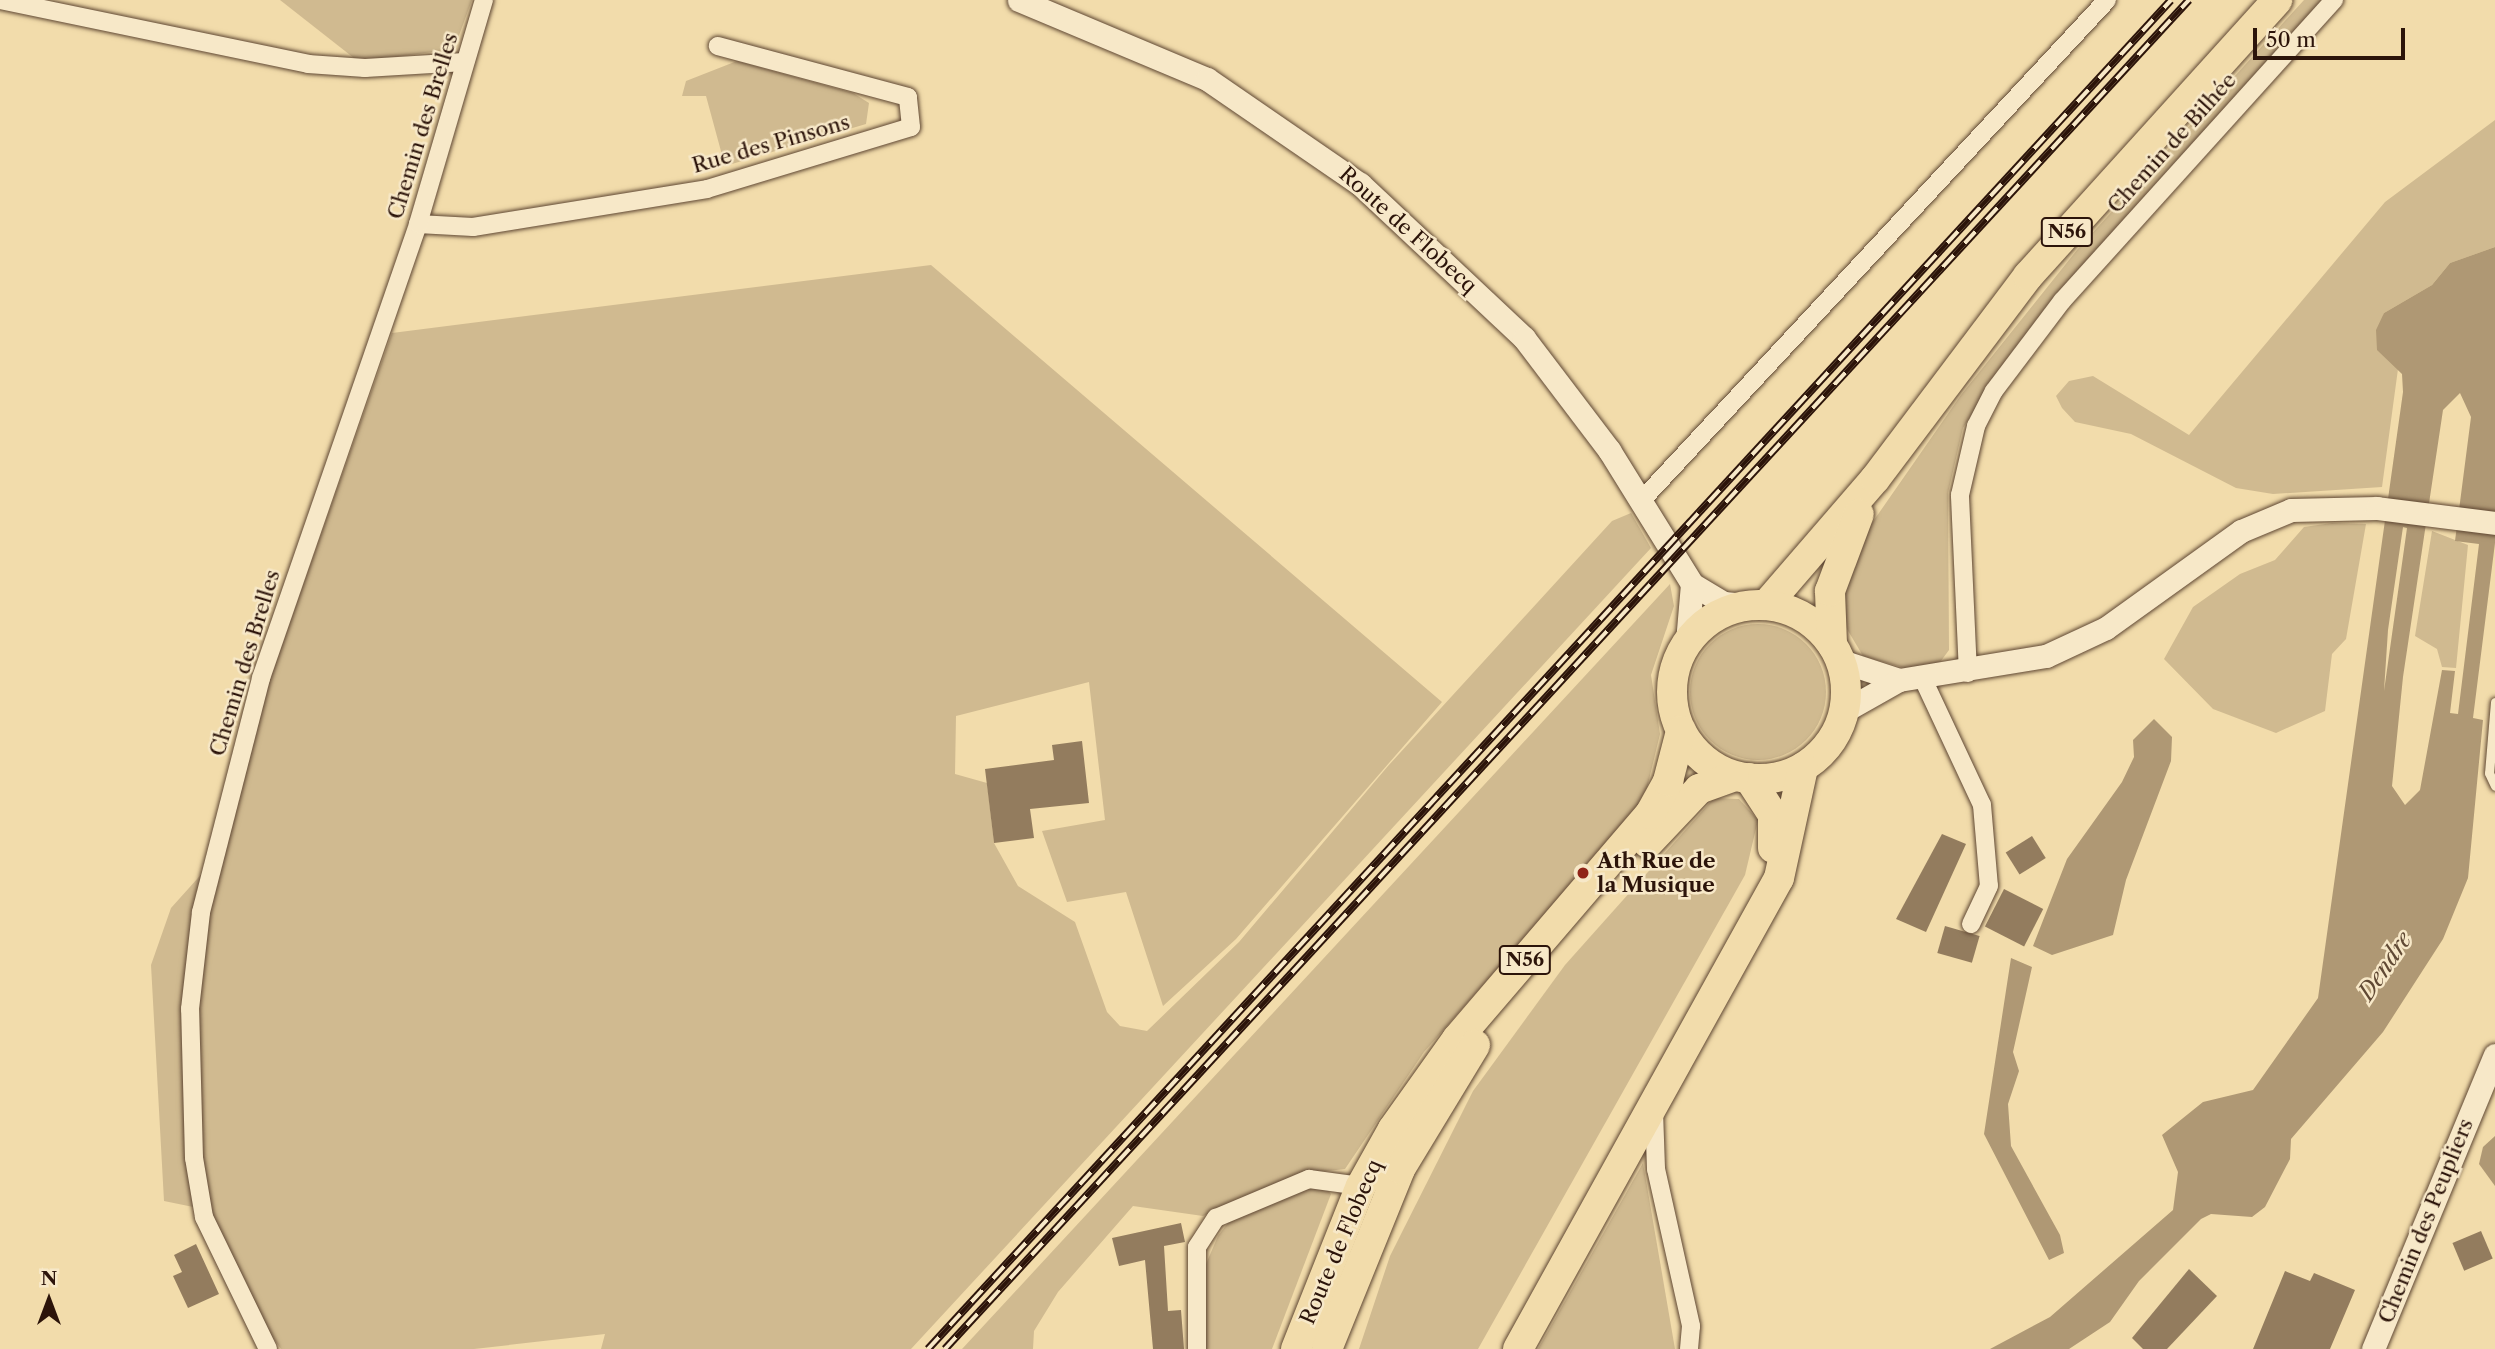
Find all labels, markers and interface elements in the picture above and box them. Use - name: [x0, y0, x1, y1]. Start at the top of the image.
- scale bar: [2257, 14, 2409, 58]
- text: 50 m: [2266, 27, 2316, 52]
- street label: Chemin des Brelles: [383, 30, 463, 222]
- street label: Chemin de Bilhée: [2102, 68, 2242, 218]
- street label: Rue des Pinsons: [689, 109, 853, 179]
- street label: Route de Flobecq: [1334, 161, 1482, 299]
- road number: N56: [2041, 216, 2093, 248]
- street label: Chemin des Brelles: [205, 567, 285, 759]
- place label: Ath Rue de la Musique: [1597, 848, 1716, 898]
- marker: Ath Rue de la Musique: [1575, 865, 1591, 881]
- water label: Dendre: [2352, 927, 2418, 1005]
- road number: N56: [1499, 944, 1551, 976]
- street label: Chemin des Peupliers: [2373, 1115, 2479, 1327]
- street label: Route de Flobecq: [1295, 1156, 1387, 1328]
- north arrow: [14, 1265, 84, 1335]
- text: N: [41, 1267, 57, 1290]

